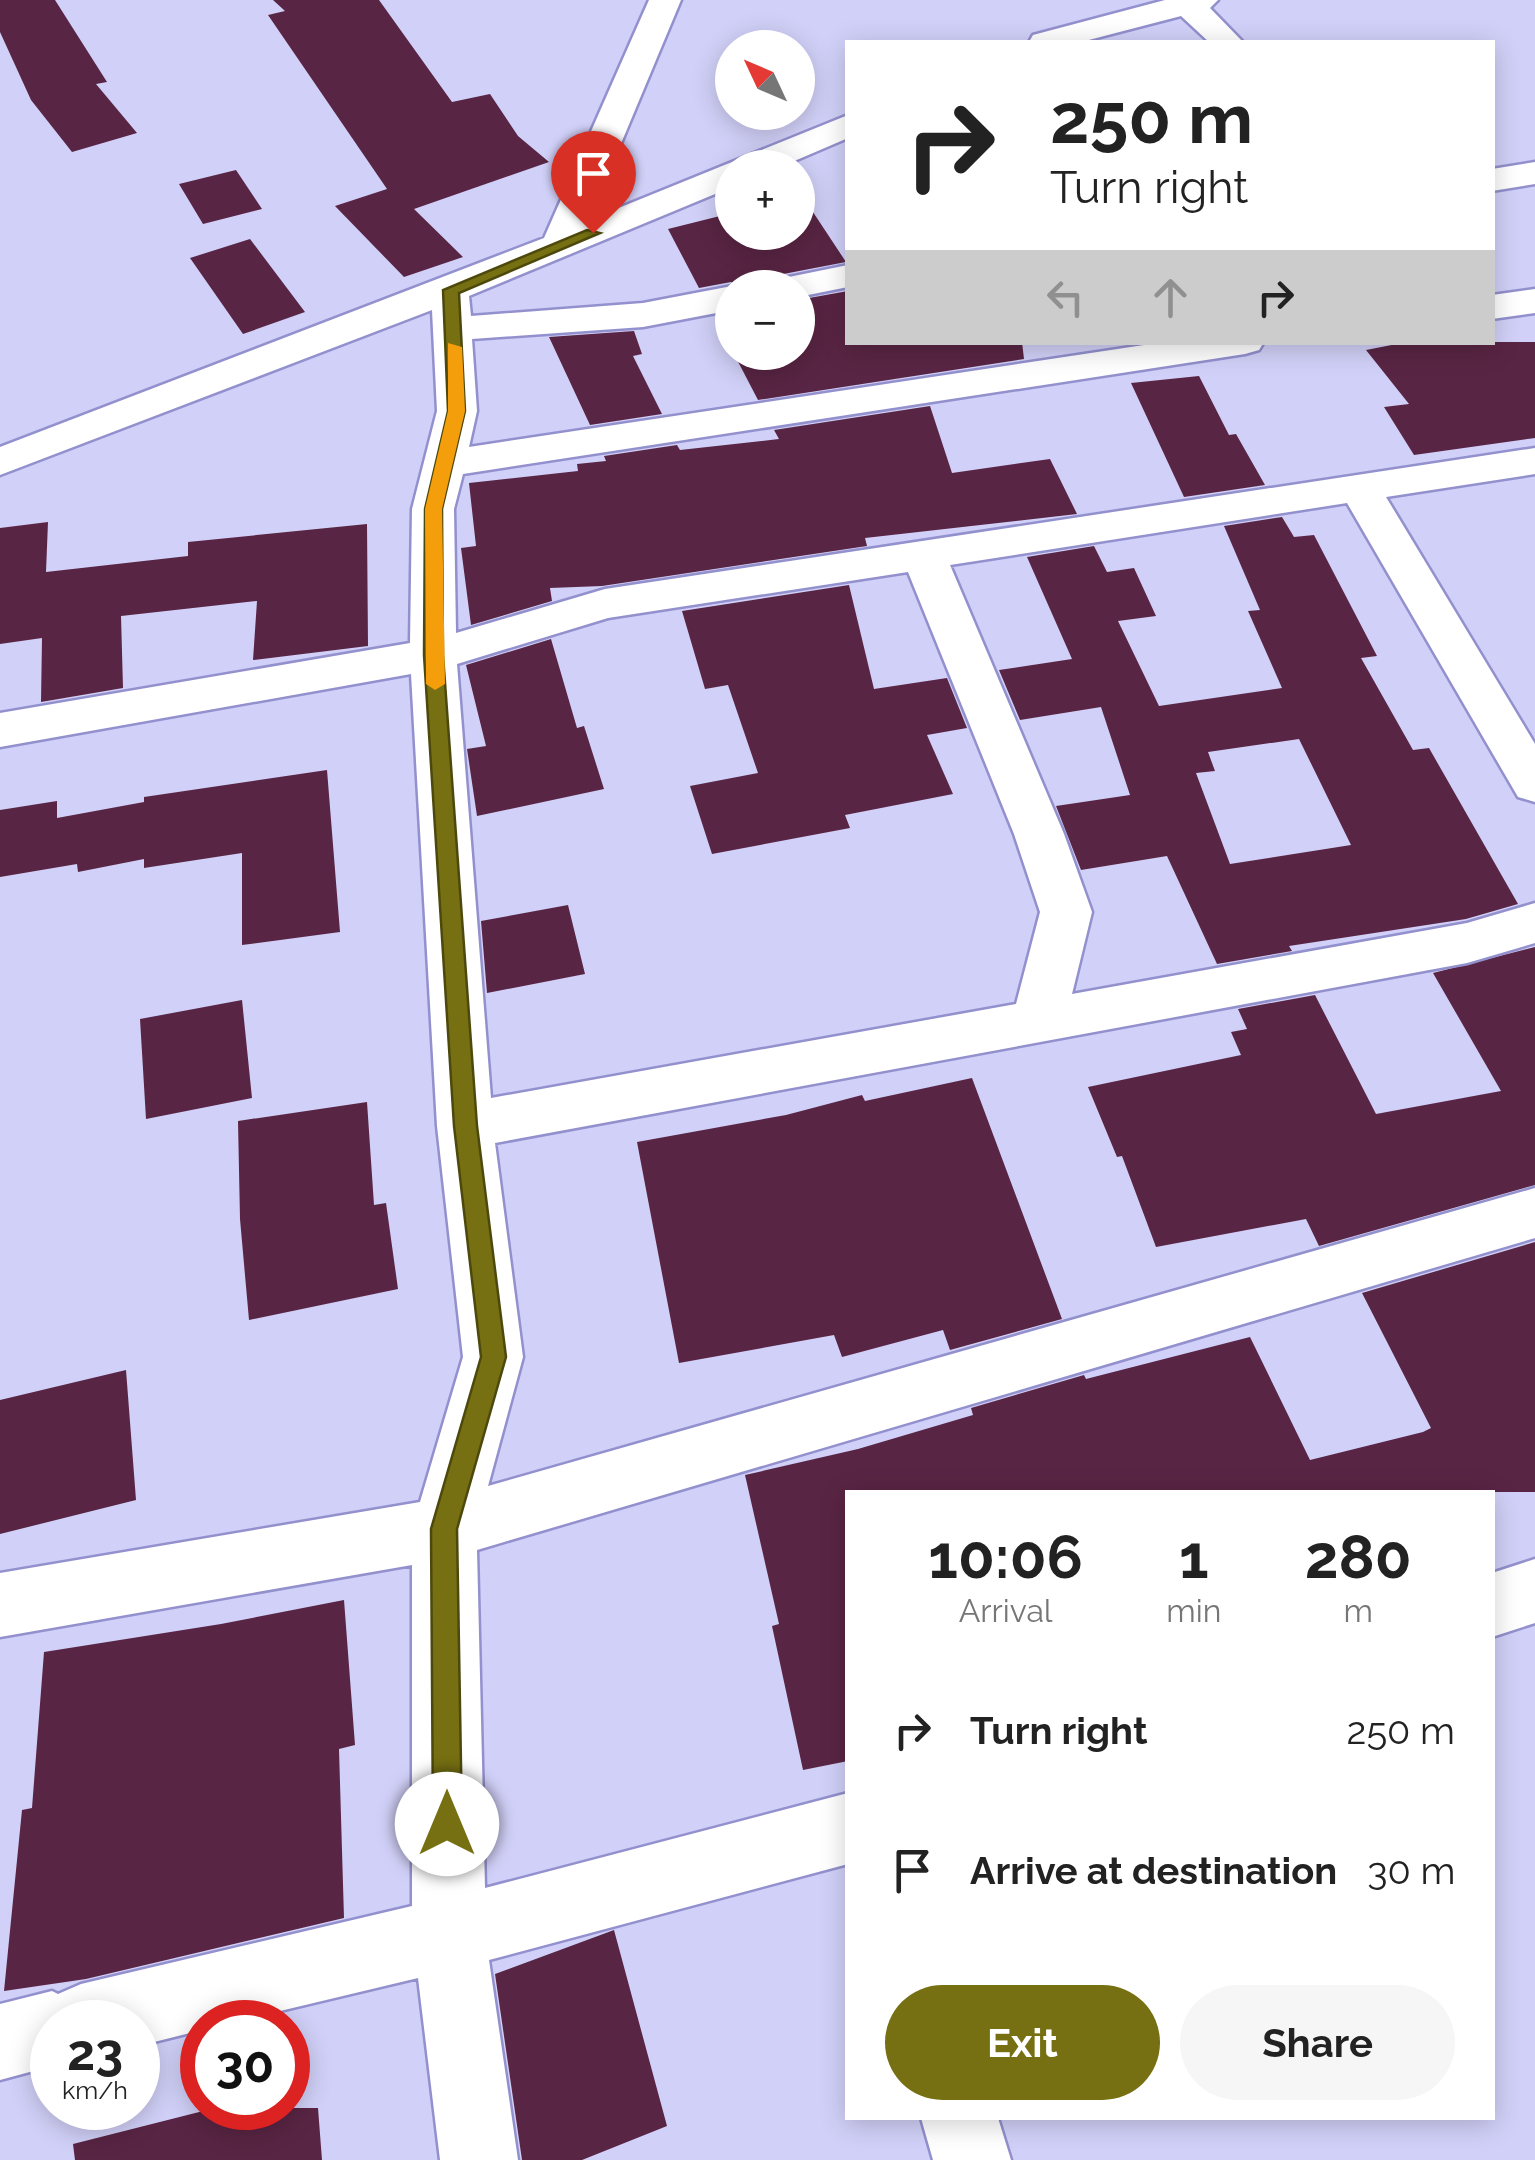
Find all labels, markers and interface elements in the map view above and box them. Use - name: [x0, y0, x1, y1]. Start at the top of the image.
- north arrow: [715, 30, 815, 130]
- map controls: [715, 30, 815, 370]
- text: 250 m: [1050, 77, 1253, 159]
- icon: right: [885, 80, 1015, 210]
- pin: [551, 131, 636, 234]
- icon: arrive: [566, 146, 621, 201]
- button: +: [715, 150, 815, 250]
- text: Turn right: [1050, 161, 1248, 214]
- button: −: [715, 270, 815, 370]
- icon: left: [1038, 270, 1093, 325]
- icon: ahead: [1143, 270, 1198, 325]
- icon: right: [1248, 270, 1303, 325]
- text: 10:06: [928, 1522, 1083, 1592]
- text: 1: [1179, 1522, 1209, 1592]
- text: 280: [1305, 1522, 1412, 1592]
- text: Arrival: [959, 1592, 1053, 1629]
- text: min: [1166, 1592, 1221, 1629]
- text: m: [1343, 1592, 1373, 1629]
- icon: right: [885, 1703, 940, 1758]
- text: Turn right: [970, 1708, 1147, 1753]
- text: 250 m: [1347, 1708, 1455, 1753]
- position arrow: [395, 1772, 499, 1876]
- icon: arrive: [885, 1843, 940, 1898]
- text: Arrive at destination: [970, 1848, 1337, 1893]
- text: 30 m: [1367, 1848, 1455, 1893]
- button: Exit: [885, 1985, 1160, 2100]
- button: Share: [1180, 1985, 1455, 2100]
- speed limit sign: 30: [180, 2000, 310, 2130]
- text: 23: [67, 2023, 123, 2082]
- text: km/h: [62, 2075, 128, 2105]

